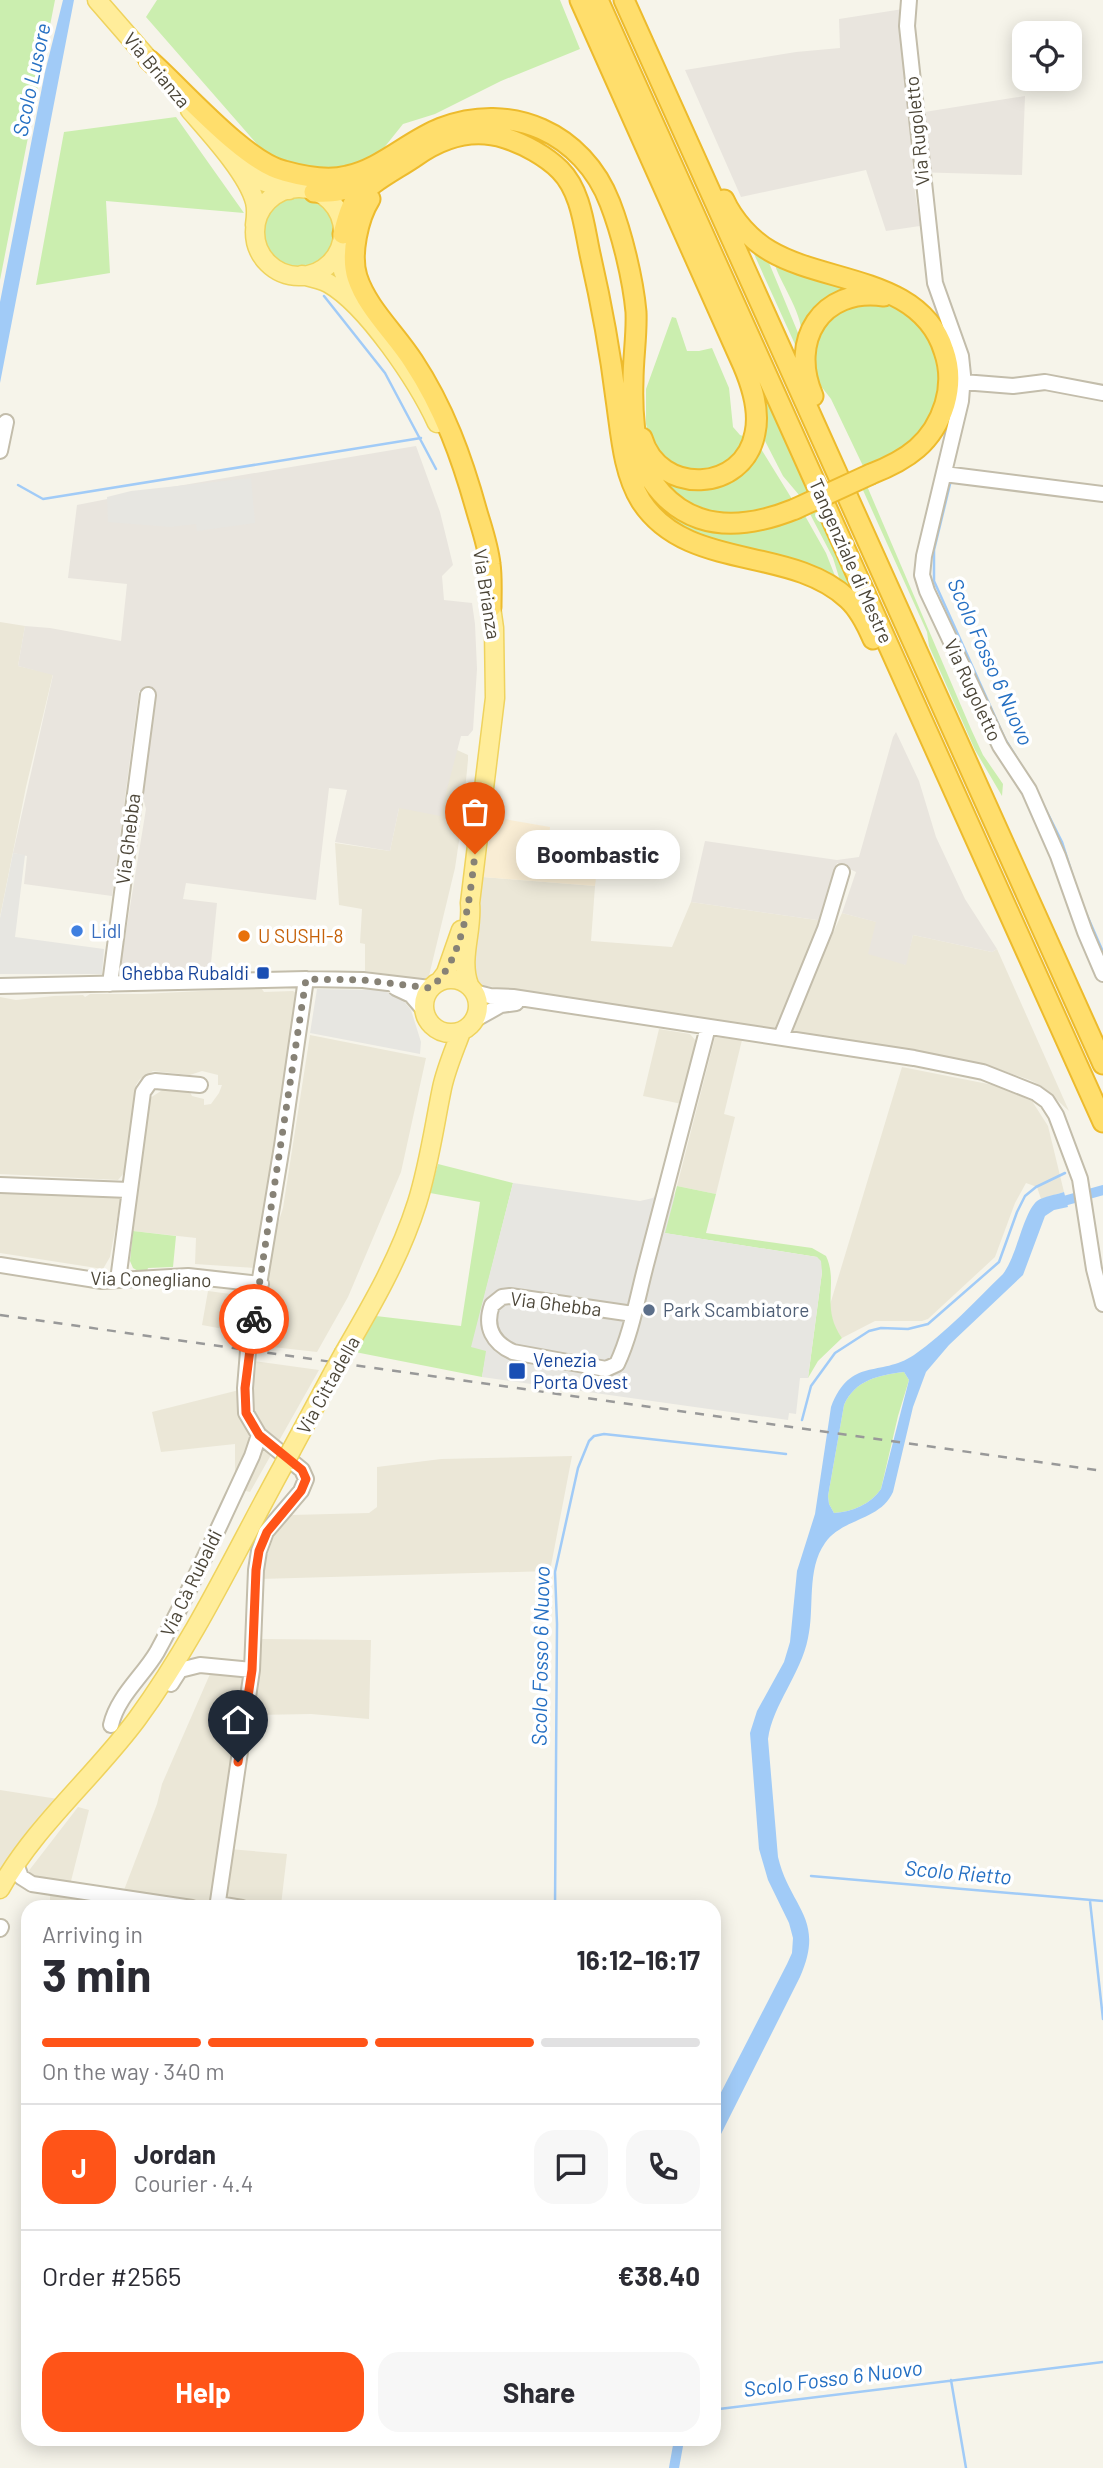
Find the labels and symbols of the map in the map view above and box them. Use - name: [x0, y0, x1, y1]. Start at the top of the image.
- water label: Scolo Lusore: [6, 21, 55, 139]
- street label: Via Brianza: [119, 27, 196, 112]
- street label: Via Rugoletto: [899, 75, 934, 187]
- street label: Tangenziale di Mestre: [805, 475, 898, 647]
- street label: Via Brianza: [469, 547, 506, 641]
- water label: Scolo Fosso 6 Nuovo: [943, 574, 1039, 749]
- street label: Via Rugoletto: [940, 635, 1007, 745]
- pin: [445, 782, 505, 854]
- street label: Via Ghebba: [110, 792, 145, 886]
- callout: Boombastic: [517, 830, 682, 878]
- place label: Lidl: [91, 919, 121, 942]
- marker: Lidl: [69, 923, 85, 939]
- place label: U SUSHI-8: [258, 924, 343, 947]
- marker: U SUSHI-8: [236, 928, 252, 944]
- place label: Ghebba Rubaldi: [121, 961, 249, 984]
- marker: Ghebba Rubaldi: [255, 965, 271, 981]
- street label: Via Conegliano: [90, 1266, 212, 1291]
- courier: [219, 1284, 289, 1354]
- street label: Via Ghebba: [509, 1286, 603, 1321]
- place label: Park Scambiatore: [663, 1298, 809, 1321]
- marker: Park Scambiatore: [641, 1302, 657, 1318]
- street label: Via Cittadella: [291, 1332, 364, 1438]
- place label: Venezia Porta Ovest: [533, 1348, 628, 1393]
- marker: Venezia Porta Ovest: [507, 1361, 527, 1381]
- street label: Via Cà Rubaldi: [155, 1526, 226, 1640]
- water label: Scolo Fosso 6 Nuovo: [525, 1566, 554, 1746]
- pin: [208, 1690, 268, 1762]
- water label: Scolo Rietto: [904, 1854, 1013, 1889]
- water label: Scolo Fosso 6 Nuovo: [742, 2354, 924, 2401]

